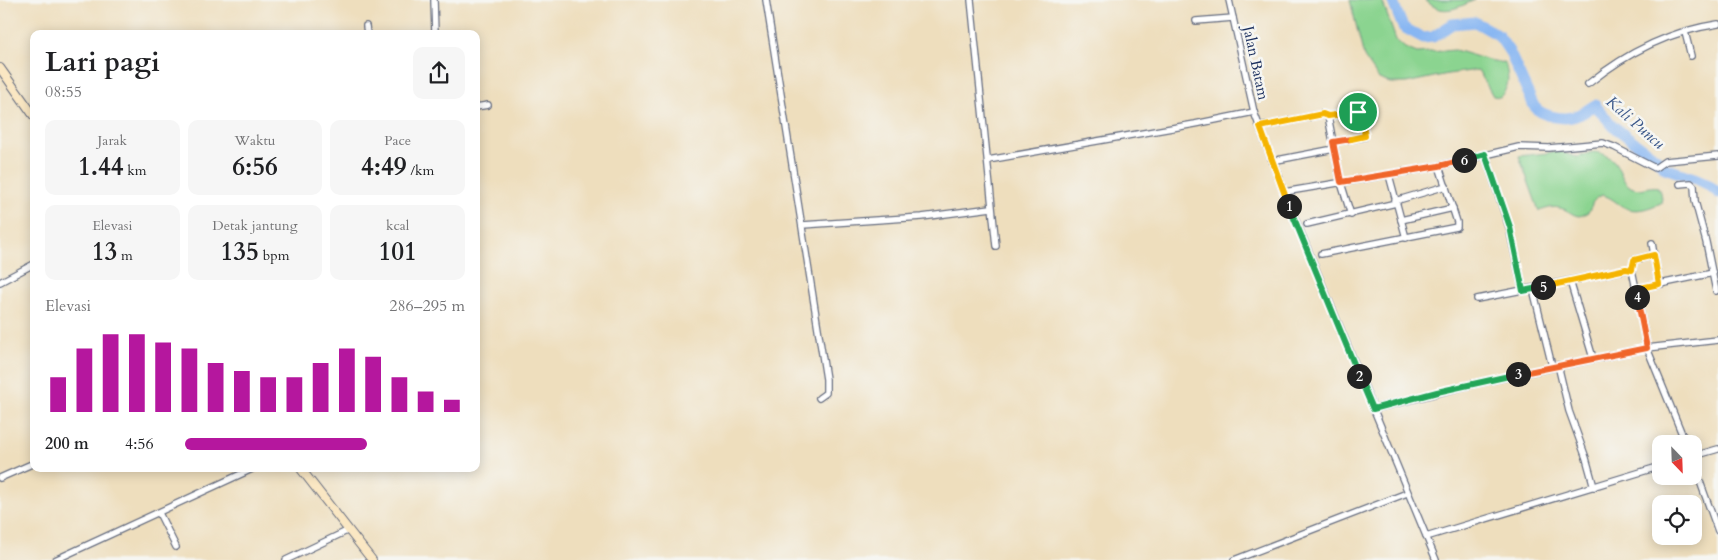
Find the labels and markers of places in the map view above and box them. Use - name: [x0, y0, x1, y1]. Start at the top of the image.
- pin: [1337, 91, 1379, 133]
- pin: 6: [1452, 148, 1476, 172]
- pin: 1: [1276, 194, 1302, 218]
- pin: 5: [1530, 274, 1556, 300]
- pin: 4: [1624, 284, 1650, 310]
- pin: 3: [1506, 362, 1530, 386]
- pin: 2: [1346, 364, 1372, 388]

